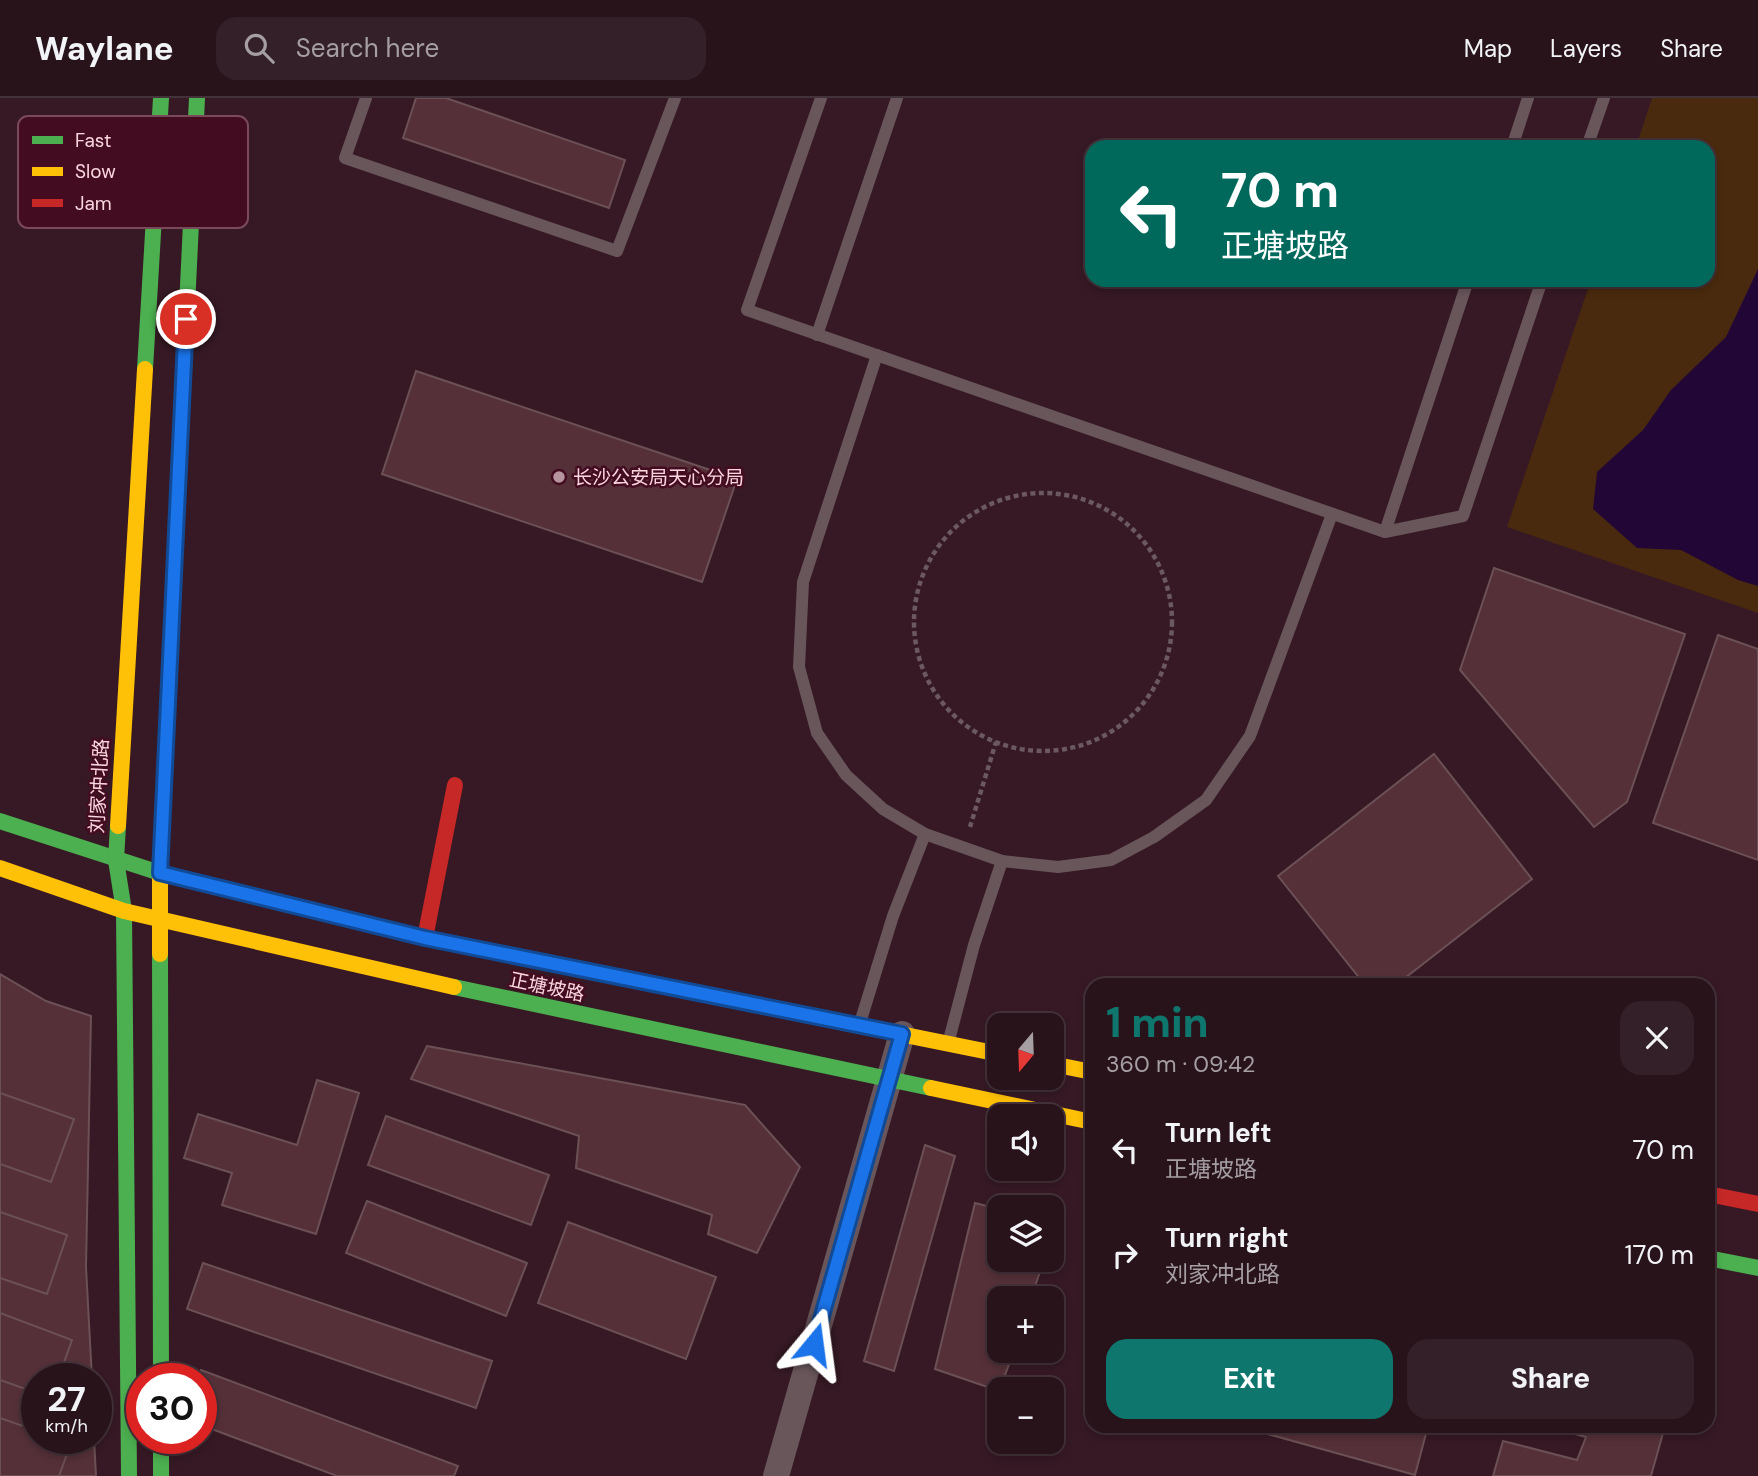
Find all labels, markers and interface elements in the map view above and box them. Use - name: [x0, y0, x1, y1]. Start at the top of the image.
- search box: [216, 17, 706, 80]
- text: Waylane: [35, 27, 174, 70]
- icon: search: [240, 29, 278, 67]
- text: Search here: [296, 31, 439, 65]
- text: Map: [1464, 33, 1512, 64]
- text: Layers: [1550, 33, 1622, 64]
- text: Share: [1660, 33, 1723, 64]
- legend: [18, 116, 248, 228]
- text: Fast: [75, 128, 111, 153]
- text: 70 m: [1221, 158, 1339, 222]
- text: Slow: [75, 159, 116, 184]
- icon: left: [1106, 168, 1197, 259]
- text: Jam: [75, 191, 112, 216]
- text: 正塘坡路: [1221, 225, 1349, 267]
- pin: [156, 289, 216, 349]
- icon: arrive: [167, 300, 205, 338]
- place label: 长沙公安局天心分局: [573, 465, 744, 490]
- marker: 长沙公安局天心分局: [551, 469, 567, 485]
- street label: 刘家冲北路: [84, 738, 114, 834]
- street label: 正塘坡路: [507, 967, 587, 1007]
- text: 1 min: [1106, 995, 1209, 1050]
- button: close: [1620, 1001, 1694, 1075]
- north arrow: [987, 1013, 1064, 1090]
- map controls: [987, 1013, 1064, 1454]
- text: 360 m · 09:42: [1106, 1049, 1255, 1079]
- button: sound: [987, 1104, 1064, 1181]
- text: Turn left: [1165, 1116, 1272, 1150]
- icon: left: [1106, 1131, 1144, 1169]
- text: 70 m: [1633, 1133, 1694, 1167]
- text: 正塘坡路: [1165, 1154, 1257, 1184]
- button: layers: [987, 1195, 1064, 1272]
- text: Turn right: [1165, 1221, 1289, 1255]
- icon: right: [1106, 1236, 1144, 1274]
- text: 170 m: [1625, 1238, 1694, 1272]
- text: 刘家冲北路: [1165, 1259, 1280, 1289]
- button: +: [987, 1286, 1064, 1363]
- position arrow: [777, 1307, 851, 1381]
- button: Exit: [1106, 1339, 1393, 1419]
- button: Share: [1407, 1339, 1694, 1419]
- speed limit sign: 30: [126, 1363, 217, 1454]
- text: 27: [47, 1376, 86, 1422]
- button: −: [987, 1377, 1064, 1454]
- text: km/h: [45, 1414, 88, 1438]

